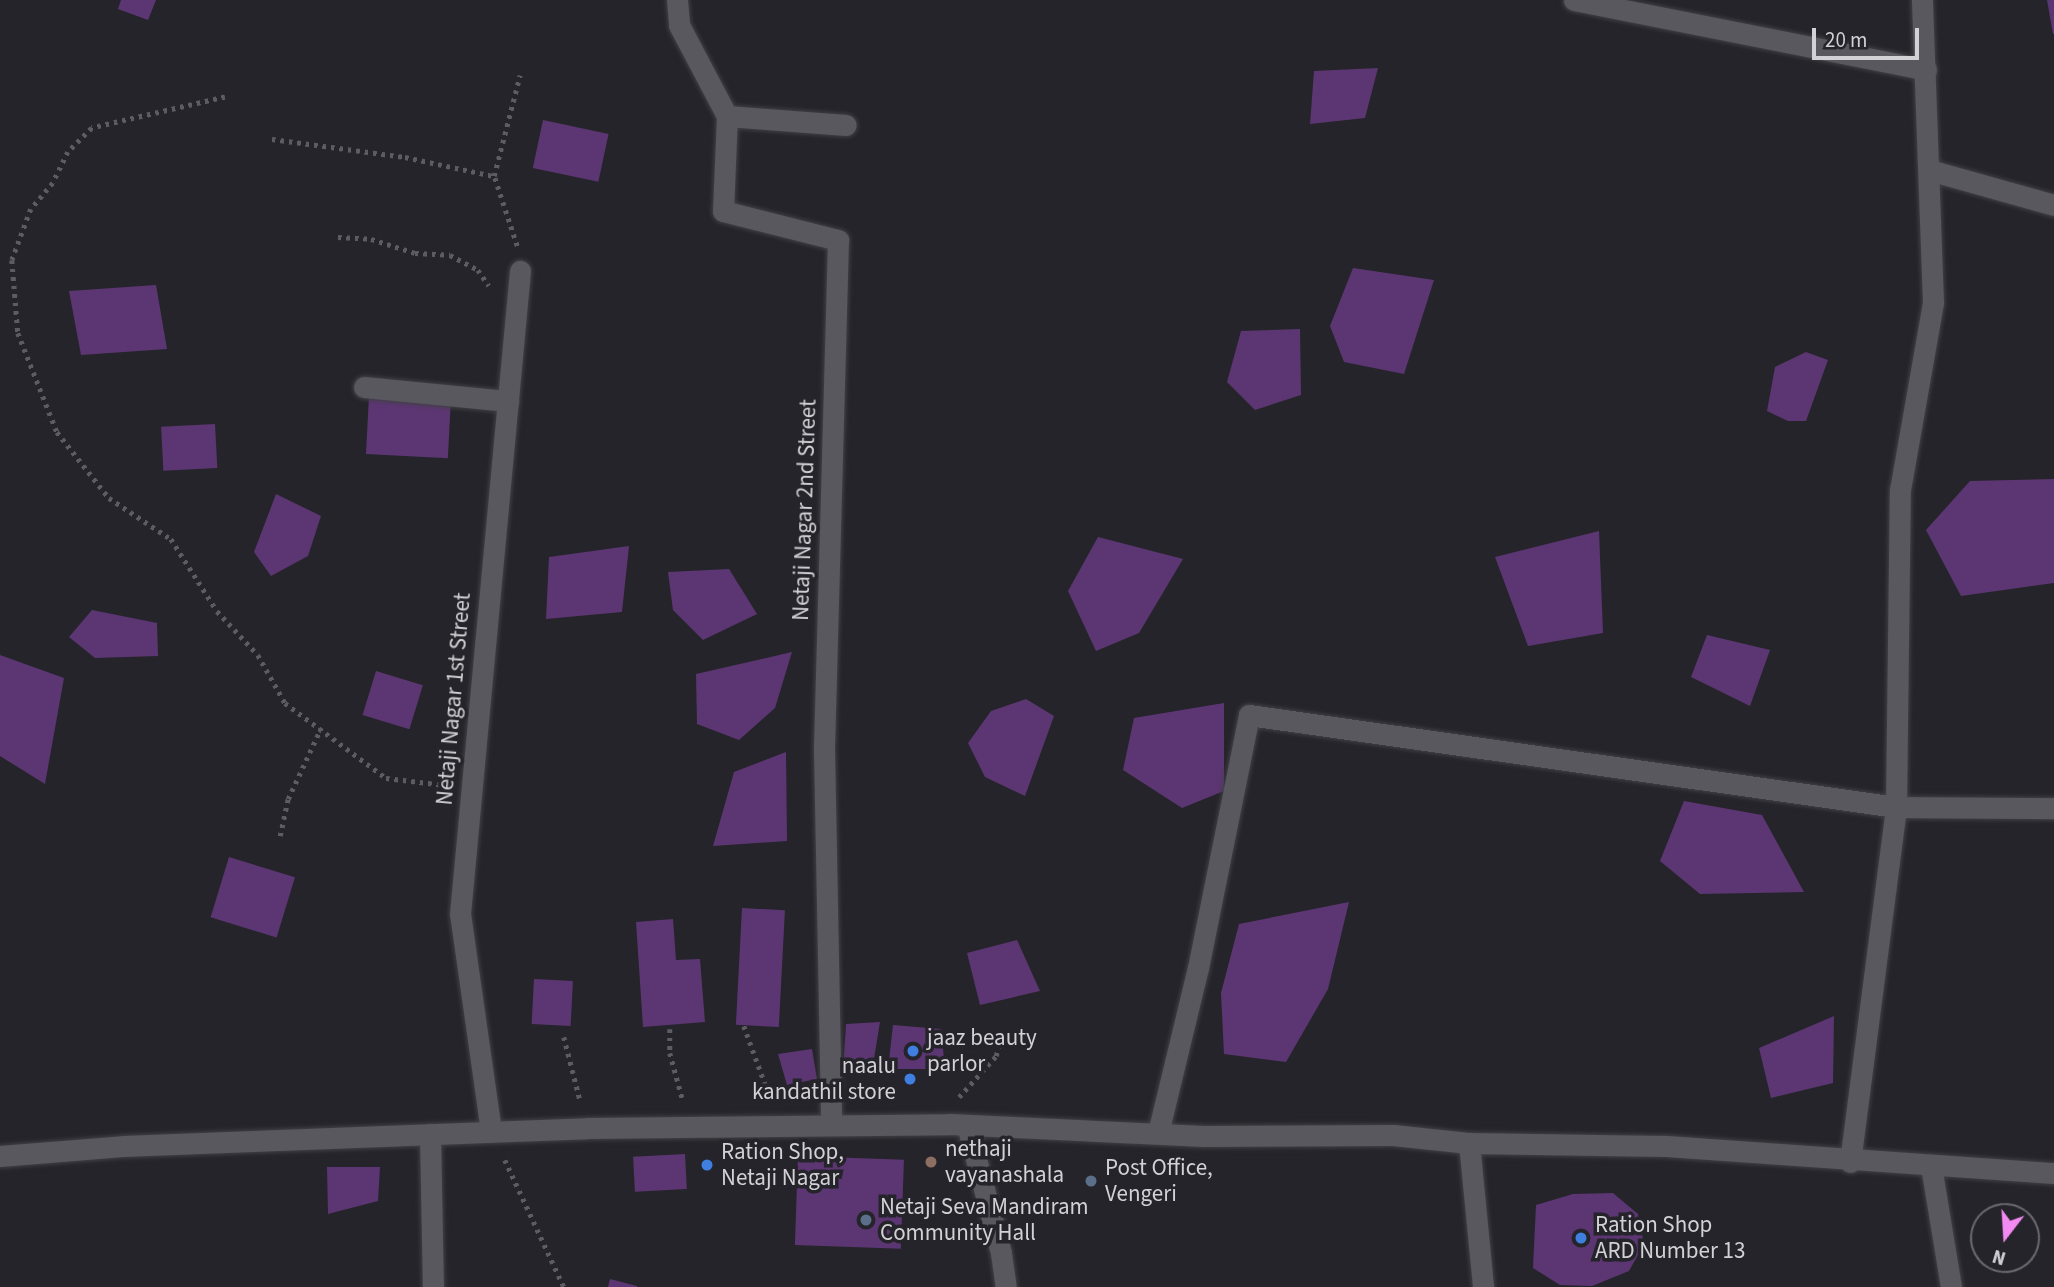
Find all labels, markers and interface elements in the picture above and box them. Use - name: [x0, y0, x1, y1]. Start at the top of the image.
- scale bar: [1816, 14, 1923, 58]
- text: 20 m: [1825, 25, 1867, 55]
- street label: Netaji Nagar 2nd Street: [787, 399, 823, 621]
- street label: Netaji Nagar 1st Street: [431, 592, 477, 806]
- place label: jaaz beauty parlor: [927, 1024, 1037, 1078]
- marker: jaaz beauty parlor: [905, 1043, 921, 1059]
- place label: naalu kandathil store: [752, 1052, 896, 1106]
- marker: naalu kandathil store: [902, 1071, 918, 1087]
- place label: nethaji vayanashala: [945, 1135, 1064, 1189]
- place label: Ration Shop, Netaji Nagar: [721, 1138, 844, 1192]
- marker: nethaji vayanashala: [923, 1154, 939, 1170]
- place label: Post Office, Vengeri: [1105, 1154, 1213, 1208]
- marker: Ration Shop, Netaji Nagar: [699, 1157, 715, 1173]
- marker: Post Office, Vengeri: [1083, 1173, 1099, 1189]
- place label: Netaji Seva Mandiram Community Hall: [880, 1193, 1089, 1247]
- north arrow: [1970, 1203, 2040, 1273]
- place label: Ration Shop ARD Number 13: [1595, 1211, 1745, 1265]
- marker: Netaji Seva Mandiram Community Hall: [858, 1212, 874, 1228]
- marker: Ration Shop ARD Number 13: [1573, 1230, 1589, 1246]
- text: N: [1989, 1242, 2009, 1271]

